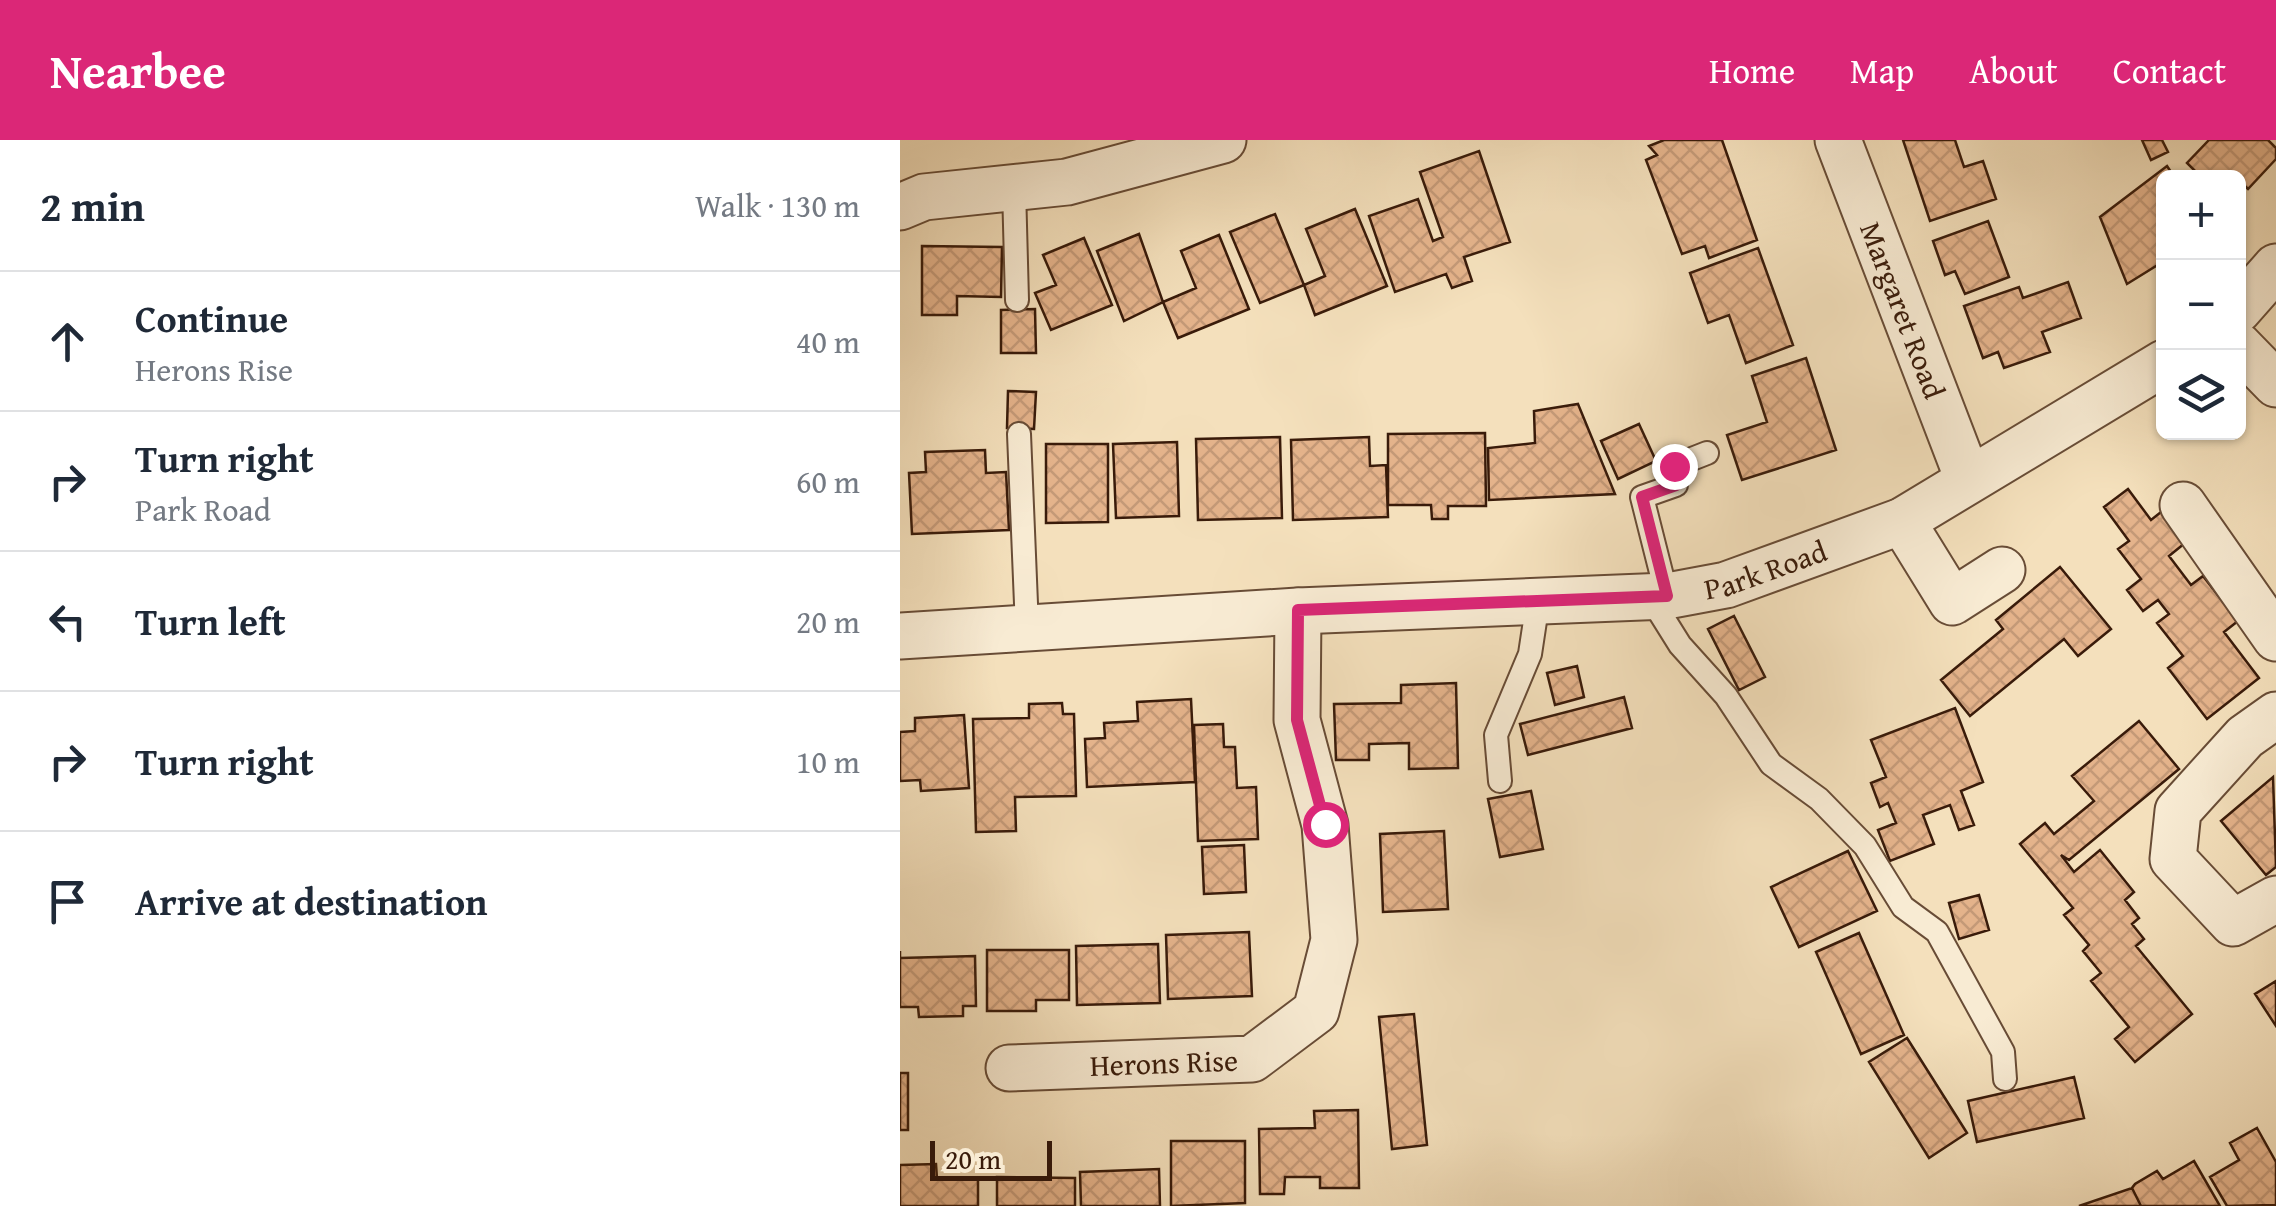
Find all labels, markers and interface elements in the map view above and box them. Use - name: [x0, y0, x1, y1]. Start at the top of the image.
- text: Nearbee: [50, 35, 226, 106]
- text: Home: [1709, 45, 1795, 96]
- text: Map: [1850, 45, 1914, 96]
- text: About: [1969, 45, 2058, 96]
- text: Contact: [2113, 45, 2226, 96]
- map controls: [2156, 170, 2246, 440]
- button: +: [2156, 170, 2246, 260]
- text: 2 min: [40, 175, 145, 236]
- text: Walk · 130 m: [695, 182, 860, 229]
- street label: Margaret Road: [1849, 215, 1957, 405]
- button: −: [2156, 260, 2246, 350]
- text: Continue: [135, 290, 288, 346]
- icon: ahead: [40, 314, 95, 369]
- text: 40 m: [796, 318, 860, 365]
- text: Herons Rise: [135, 346, 293, 393]
- button: layers: [2156, 350, 2246, 440]
- text: Turn right: [135, 430, 314, 486]
- route end: [1652, 444, 1698, 490]
- icon: right: [40, 454, 95, 509]
- text: 60 m: [796, 458, 860, 505]
- text: Park Road: [135, 486, 271, 533]
- street label: Park Road: [1701, 528, 1833, 611]
- text: Turn left: [135, 593, 286, 649]
- icon: left: [40, 594, 95, 649]
- text: 20 m: [796, 598, 860, 645]
- text: Turn right: [135, 733, 314, 789]
- icon: right: [40, 734, 95, 789]
- text: 10 m: [796, 738, 860, 785]
- route start: [1303, 802, 1349, 848]
- text: Arrive at destination: [135, 873, 488, 929]
- icon: arrive: [40, 874, 95, 929]
- street label: Herons Rise: [1089, 1038, 1239, 1087]
- scale bar: [930, 1136, 1052, 1180]
- text: 20 m: [945, 1138, 1001, 1179]

